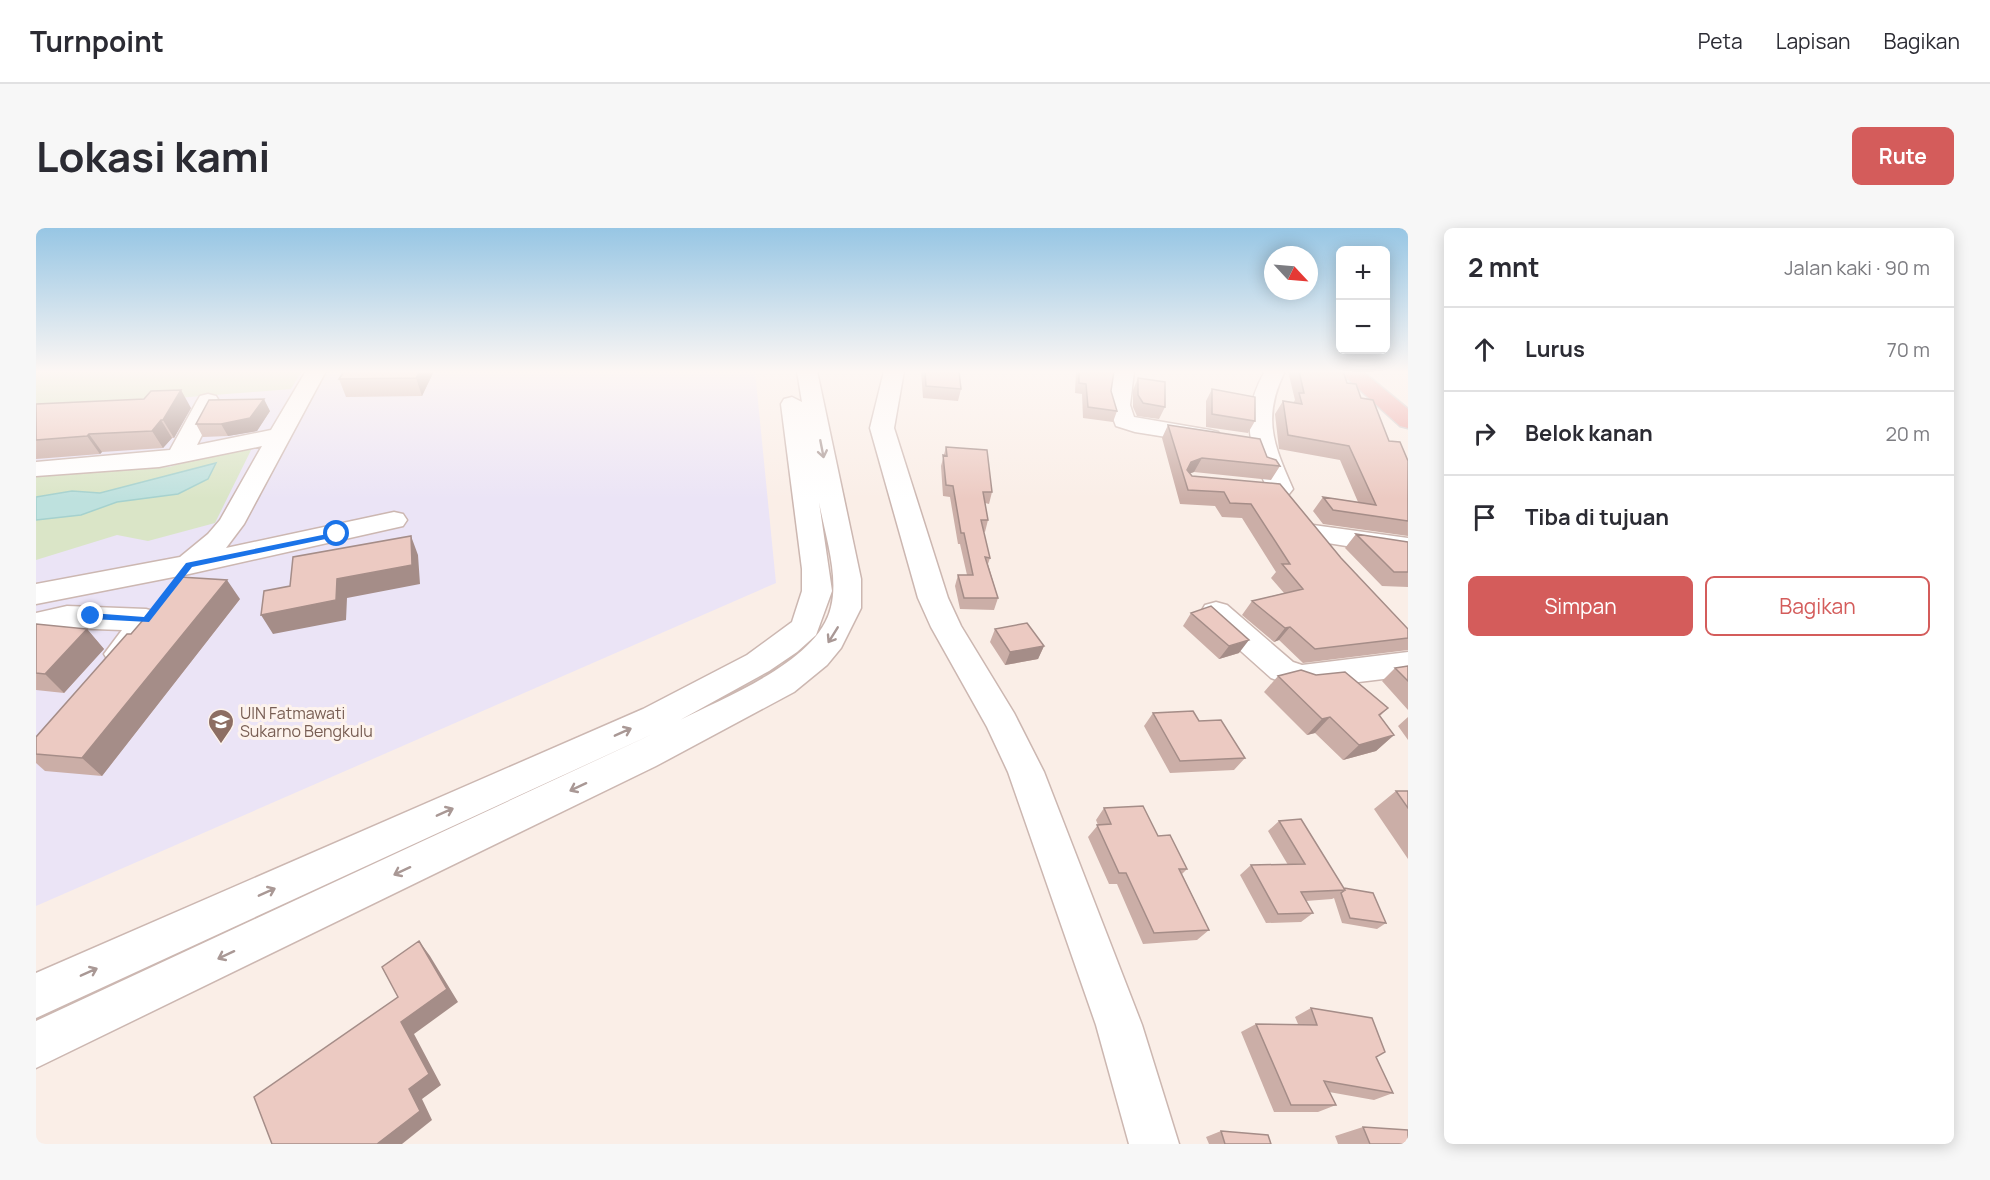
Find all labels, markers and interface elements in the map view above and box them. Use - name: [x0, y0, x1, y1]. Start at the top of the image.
- text: Turnpoint: [30, 22, 164, 60]
- text: Peta: [1698, 27, 1743, 55]
- text: Lapisan: [1776, 27, 1851, 55]
- text: Bagikan: [1884, 27, 1960, 55]
- text: Lokasi kami: [36, 127, 270, 185]
- button: Rute: [1852, 127, 1954, 185]
- north arrow: [1264, 246, 1318, 300]
- map controls: [1336, 246, 1390, 354]
- button: +: [1336, 246, 1390, 300]
- text: 2 mnt: [1468, 249, 1540, 285]
- text: Jalan kaki · 90 m: [1784, 254, 1930, 281]
- button: −: [1336, 300, 1390, 354]
- icon: ahead: [1468, 333, 1501, 366]
- text: Lurus: [1525, 334, 1585, 364]
- text: 70 m: [1887, 336, 1930, 363]
- icon: right: [1468, 417, 1501, 450]
- text: Belok kanan: [1525, 418, 1653, 448]
- text: 20 m: [1885, 420, 1930, 447]
- one-way arrow: [817, 439, 828, 458]
- icon: arrive: [1468, 501, 1501, 534]
- text: Tiba di tujuan: [1525, 502, 1669, 532]
- route start: [323, 520, 349, 546]
- button: Simpan: [1468, 576, 1693, 636]
- button: Bagikan: [1705, 576, 1930, 636]
- route end: [77, 602, 103, 628]
- one-way arrow: [826, 626, 838, 643]
- place label: UIN Fatmawati Sukarno Bengkulu: [240, 702, 373, 742]
- school or university icon: UIN Fatmawati Sukarno Bengkulu: [206, 707, 236, 745]
- one-way arrow: [613, 726, 631, 738]
- one-way arrow: [569, 782, 587, 794]
- one-way arrow: [436, 806, 454, 817]
- one-way arrow: [393, 866, 411, 878]
- one-way arrow: [258, 886, 276, 898]
- one-way arrow: [217, 949, 235, 961]
- one-way arrow: [80, 966, 98, 978]

